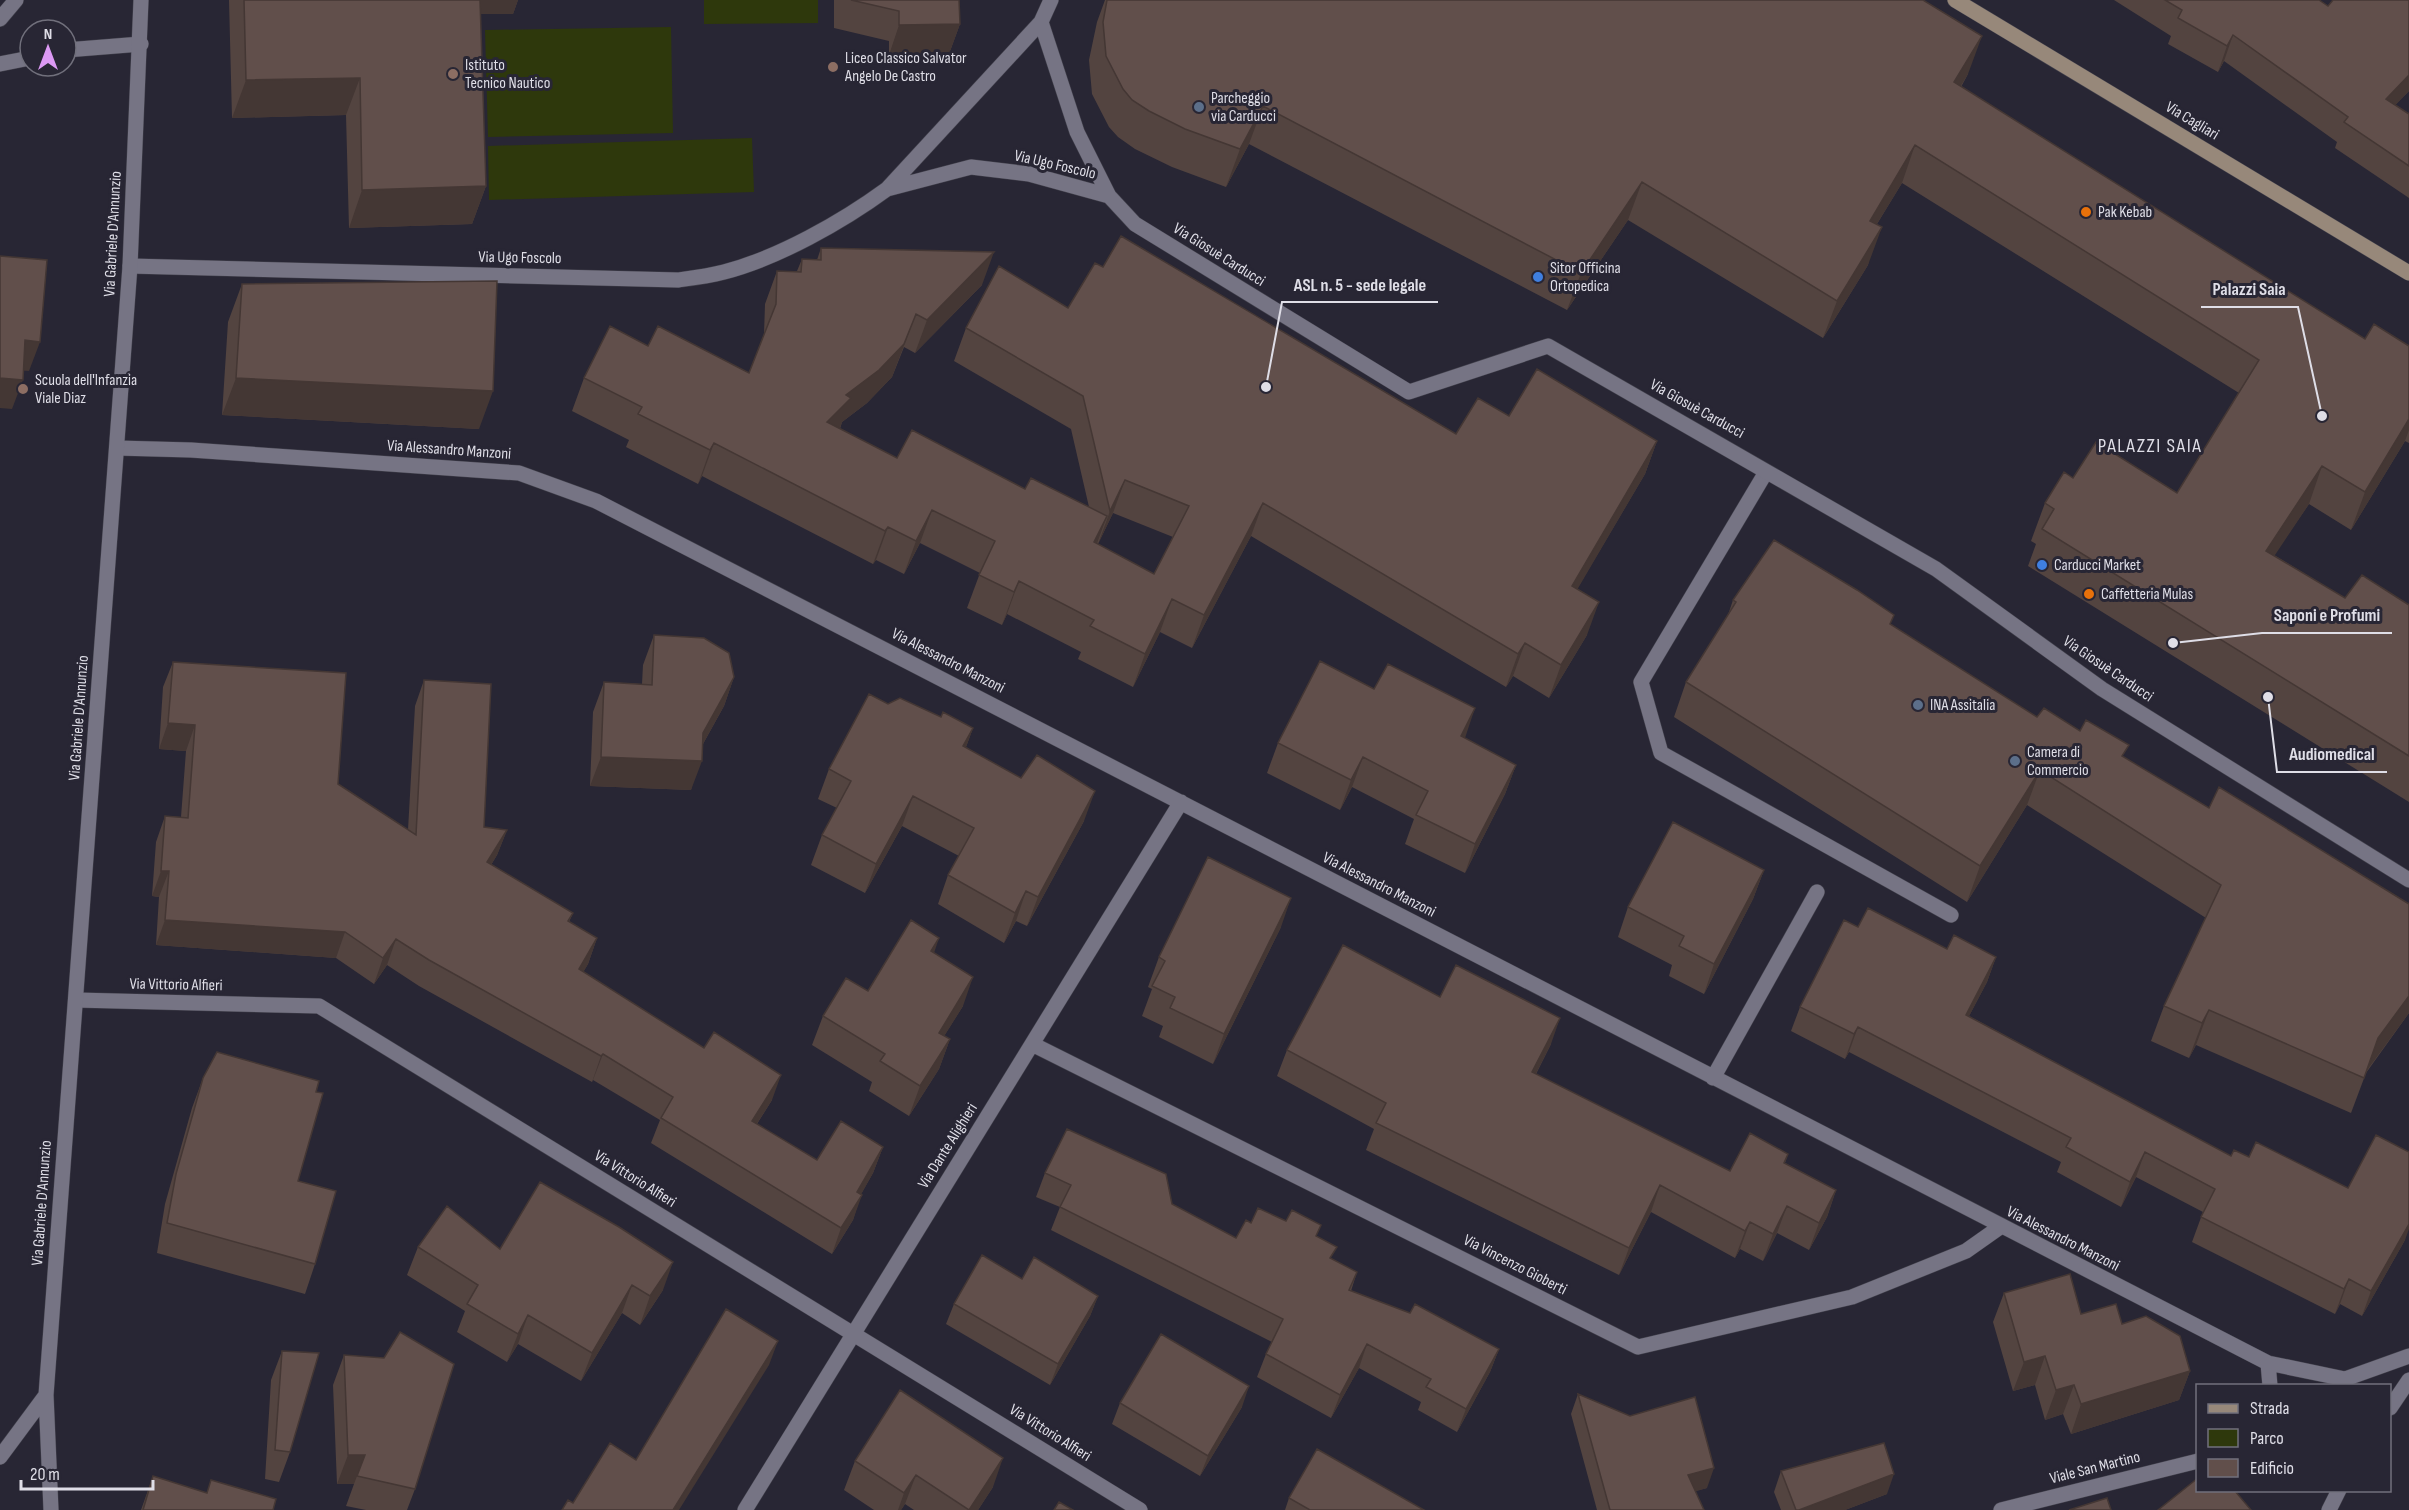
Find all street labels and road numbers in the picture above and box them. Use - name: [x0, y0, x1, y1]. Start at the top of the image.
- street label: Via Cagliari: [2162, 98, 2222, 144]
- street label: Via Ugo Foscolo: [1012, 146, 1098, 184]
- street label: Via Gabriele D'Annunzio: [100, 171, 126, 297]
- street label: Via Giosuè Carducci: [1169, 219, 1269, 291]
- street label: Via Ugo Foscolo: [478, 248, 562, 268]
- street label: Via Giosuè Carducci: [1646, 375, 1748, 443]
- street label: Via Alessandro Manzoni: [386, 436, 512, 464]
- street label: Via Alessandro Manzoni: [888, 624, 1008, 698]
- street label: Via Giosuè Carducci: [2059, 632, 2157, 706]
- street label: Via Gabriele D'Annunzio: [65, 655, 93, 781]
- street label: Via Alessandro Manzoni: [1319, 848, 1439, 922]
- street label: Via Vittorio Alfieri: [129, 975, 223, 995]
- street label: Via Dante Alighieri: [914, 1100, 982, 1192]
- street label: Via Gabriele D'Annunzio: [28, 1140, 56, 1266]
- street label: Via Vittorio Alfieri: [590, 1146, 680, 1212]
- street label: Via Alessandro Manzoni: [2003, 1202, 2123, 1276]
- street label: Via Vincenzo Gioberti: [1460, 1231, 1570, 1299]
- street label: Via Vittorio Alfieri: [1005, 1400, 1095, 1466]
- street label: Viale San Martino: [2048, 1448, 2142, 1488]

